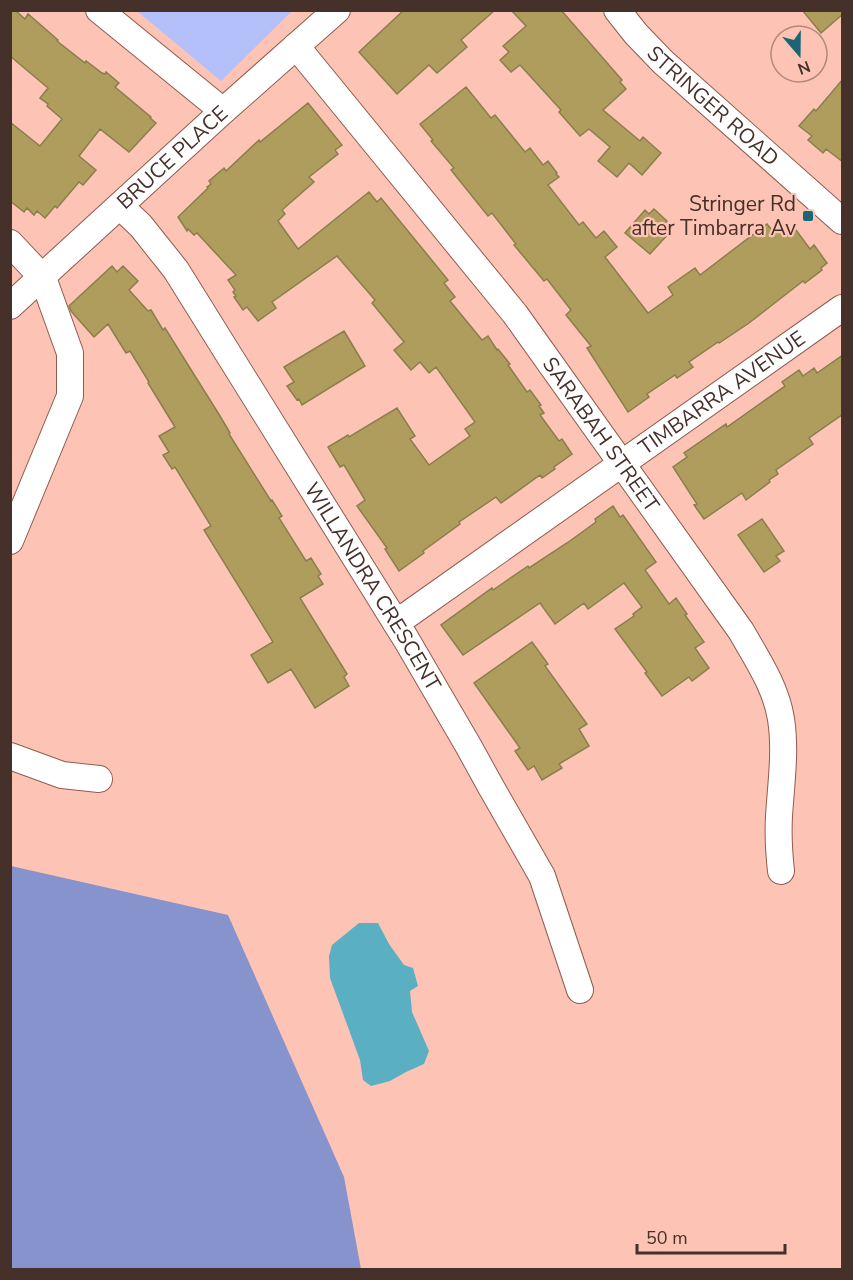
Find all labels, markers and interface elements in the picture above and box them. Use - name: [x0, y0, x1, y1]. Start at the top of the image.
- north arrow: [769, 24, 829, 84]
- street label: STRINGER ROAD: [641, 40, 785, 172]
- text: N: [794, 55, 813, 80]
- street label: BRUCE PLACE: [111, 99, 234, 215]
- place label: Stringer Rd after Timbarra Av: [631, 190, 796, 242]
- marker: Stringer Rd after Timbarra Av: [801, 209, 815, 223]
- street label: TIMBARRA AVENUE: [633, 324, 811, 461]
- street label: SARABAH STREET: [536, 351, 666, 518]
- street label: WILLANDRA CRESCENT: [298, 477, 447, 696]
- scale bar: [637, 1217, 786, 1255]
- text: 50 m: [646, 1226, 688, 1250]

